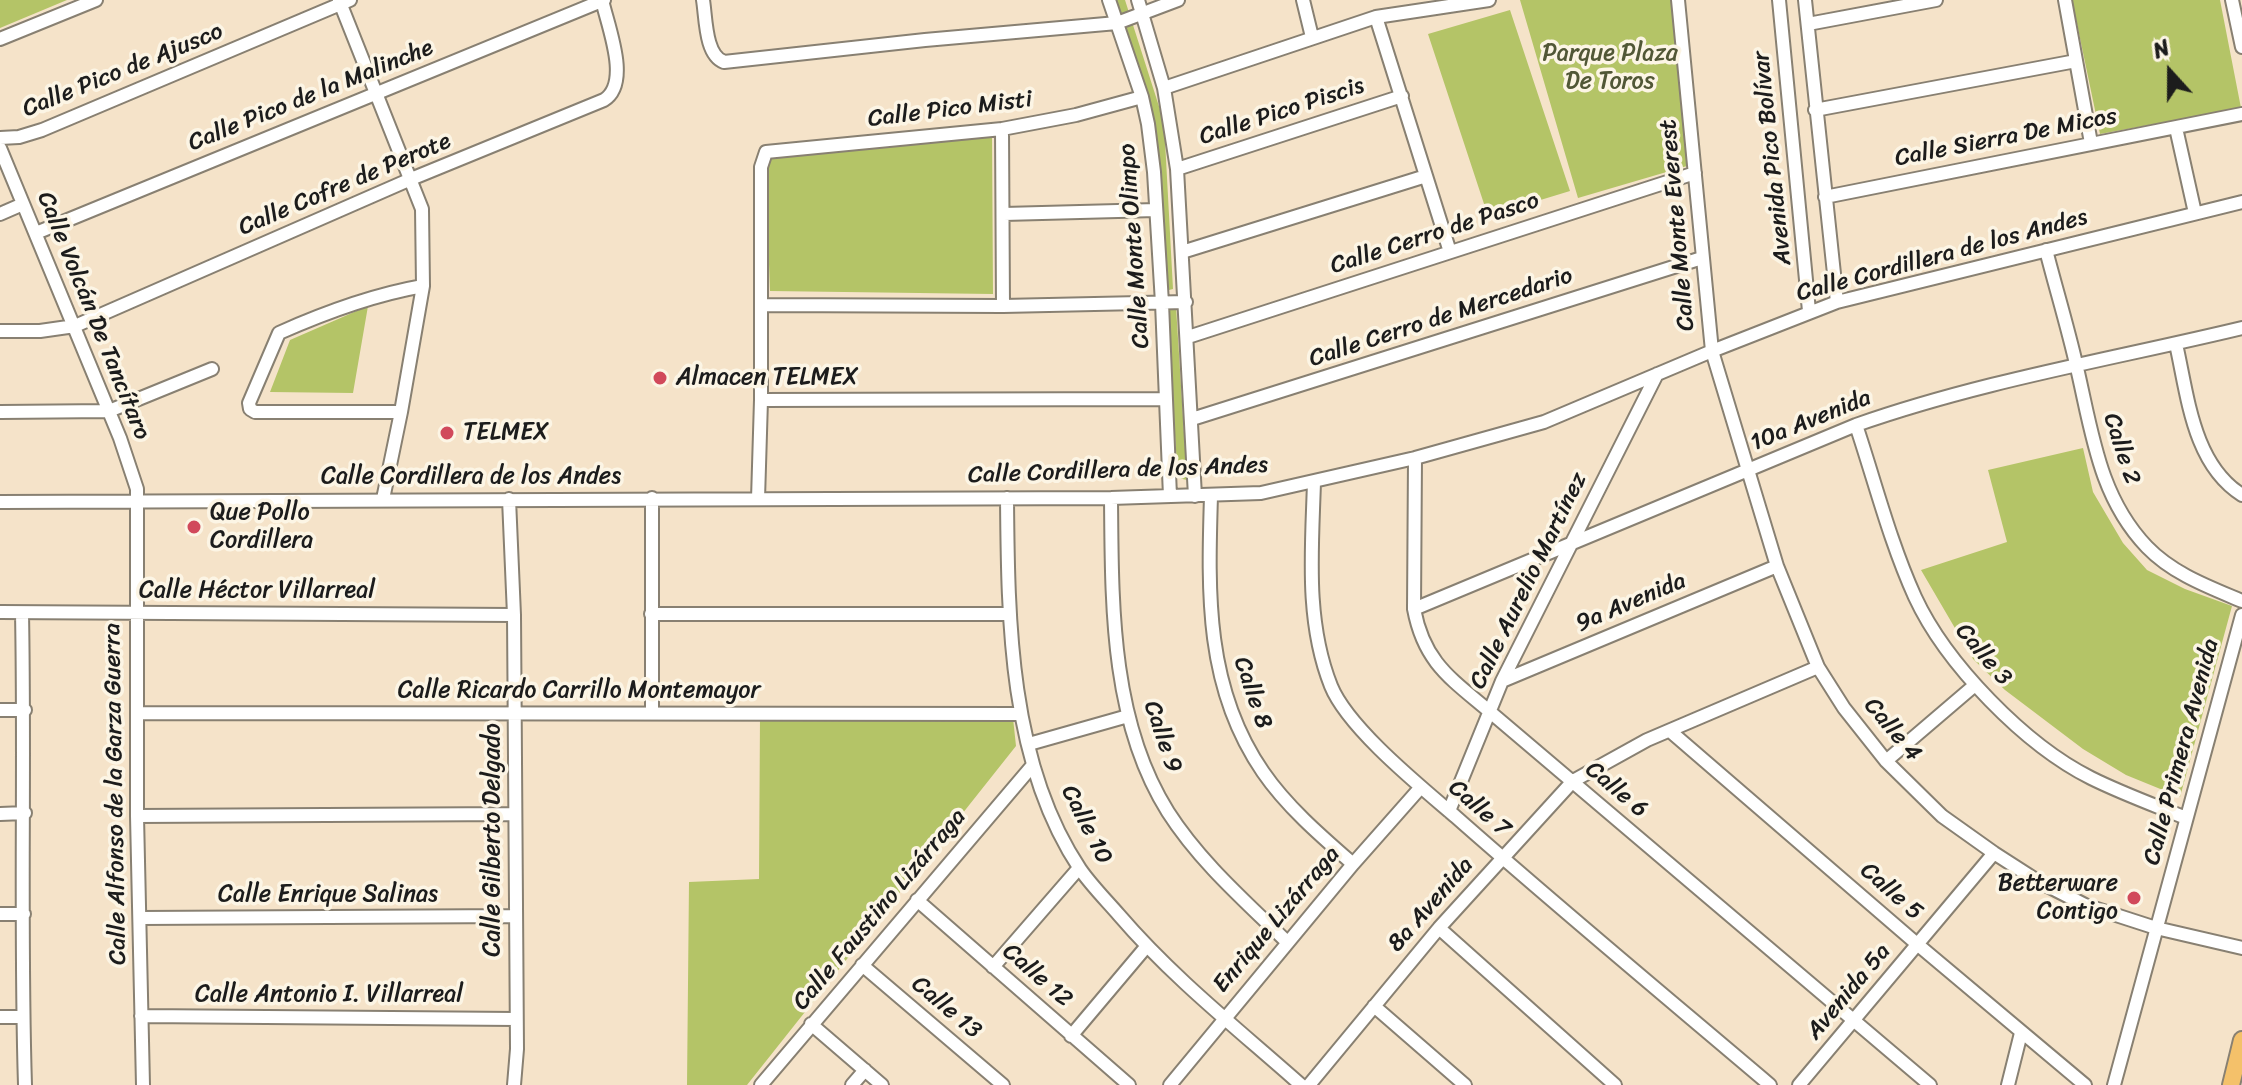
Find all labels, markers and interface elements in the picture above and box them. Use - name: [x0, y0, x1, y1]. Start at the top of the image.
- street label: Calle Pico de Ajusco: [19, 18, 227, 124]
- text: N: [2147, 28, 2175, 70]
- north arrow: [2130, 32, 2210, 112]
- street label: Calle Pico de la Malinche: [184, 34, 438, 158]
- park label: Parque Plaza De Toros: [1542, 40, 1678, 96]
- street label: Avenida Pico Bolívar: [1747, 49, 1799, 267]
- street label: Calle Pico Piscis: [1196, 72, 1368, 152]
- street label: Calle Pico Misti: [866, 86, 1034, 134]
- street label: Calle Sierra De Micos: [1893, 102, 2119, 174]
- street label: Calle Monte Everest: [1654, 118, 1702, 332]
- street label: Calle Cofre de Perote: [235, 127, 455, 243]
- street label: Calle Monte Olimpo: [1113, 143, 1157, 349]
- street label: Calle Cerro de Pasco: [1327, 187, 1543, 281]
- street label: Calle Volcán De Tancítaro: [30, 188, 156, 444]
- street label: Calle Cordillera de los Andes: [1793, 203, 2091, 309]
- street label: Calle Cerro de Mercedario: [1306, 262, 1576, 374]
- place label: Almacen TELMEX: [676, 364, 859, 392]
- marker: Almacen TELMEX: [651, 369, 669, 387]
- street label: 10a Avenida: [1747, 384, 1875, 458]
- street label: Calle 2: [2096, 410, 2146, 488]
- place label: TELMEX: [463, 419, 549, 447]
- marker: TELMEX: [438, 424, 456, 442]
- street label: Calle Cordillera de los Andes: [968, 451, 1268, 491]
- street label: Calle Cordillera de los Andes: [321, 463, 621, 491]
- street label: Calle Aurelio Martínez: [1464, 468, 1594, 694]
- place label: Que Pollo Cordillera: [210, 499, 313, 555]
- marker: Que Pollo Cordillera: [185, 518, 203, 536]
- street label: 9a Avenida: [1572, 567, 1690, 639]
- street label: Calle Héctor Villarreal: [139, 577, 375, 605]
- street label: Calle 3: [1949, 618, 2017, 692]
- street label: Calle Alfonso de la Garza Guerra: [99, 623, 133, 965]
- street label: Calle Primera Avenida: [2138, 636, 2226, 868]
- street label: Calle 8: [1226, 653, 1278, 733]
- street label: Calle Ricardo Carrillo Montemayor: [398, 677, 760, 705]
- street label: Calle 4: [1857, 692, 1927, 768]
- street label: Calle 9: [1136, 697, 1188, 777]
- street label: Calle Gilberto Delgado: [479, 723, 507, 957]
- street label: Calle 6: [1579, 756, 1653, 824]
- street label: Calle 7: [1442, 774, 1516, 844]
- street label: Calle 10: [1054, 781, 1118, 869]
- street label: Calle Faustino Lizárraga: [787, 803, 973, 1017]
- street label: Enrique Lizárraga: [1207, 841, 1347, 999]
- street label: 8a Avenida: [1382, 852, 1480, 958]
- street label: Calle 5: [1854, 857, 1928, 927]
- place label: Betterware Contigo: [1998, 870, 2118, 926]
- street label: Calle Enrique Salinas: [218, 881, 438, 909]
- marker: Betterware Contigo: [2125, 889, 2143, 907]
- street label: Calle 12: [996, 938, 1078, 1014]
- street label: Avenida 5a: [1801, 938, 1897, 1046]
- street label: Calle 13: [905, 970, 987, 1046]
- street label: Calle Antonio I. Villarreal: [195, 981, 463, 1009]

